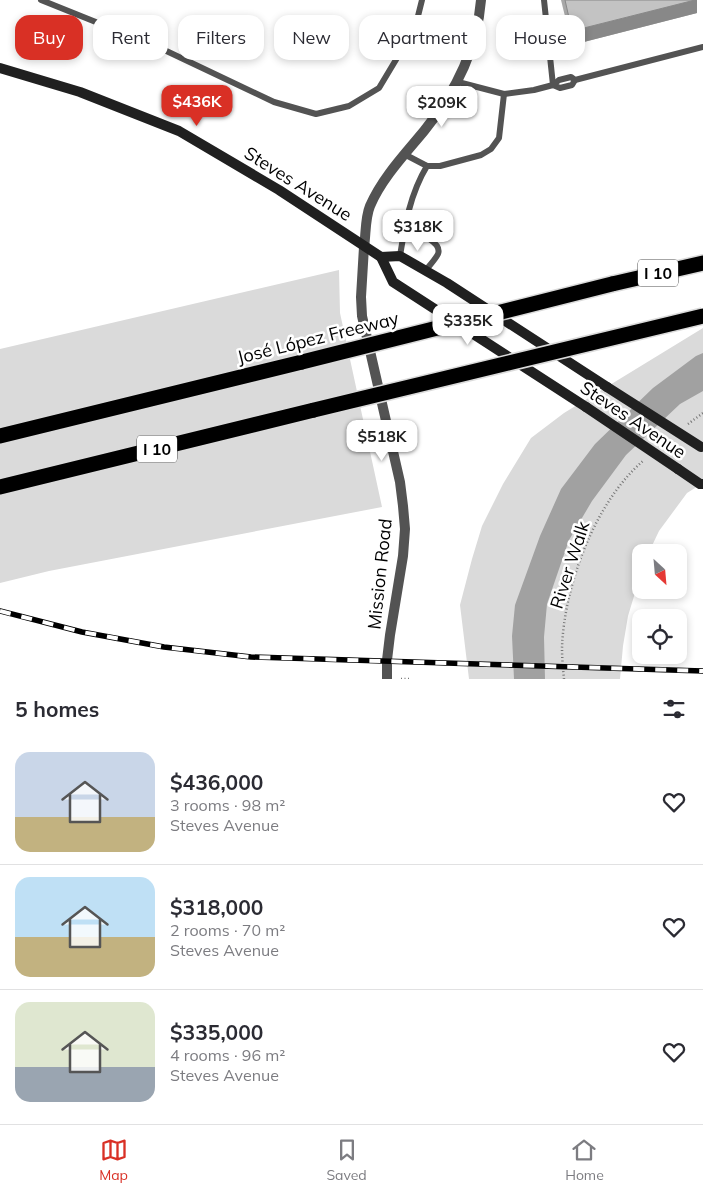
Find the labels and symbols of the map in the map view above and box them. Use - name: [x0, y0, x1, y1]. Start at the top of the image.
- pin: $436K: [162, 84, 232, 127]
- pin: $209K: [407, 86, 477, 128]
- street label: Steves Avenue: [240, 141, 356, 226]
- pin: $318K: [383, 210, 453, 252]
- road number: I 10: [638, 260, 678, 286]
- pin: $335K: [433, 304, 503, 346]
- street label: José López Freeway: [235, 306, 402, 369]
- street label: Steves Avenue: [576, 376, 691, 463]
- pin: $518K: [347, 420, 417, 462]
- road number: I 10: [137, 436, 177, 462]
- street label: Mission Road: [362, 517, 397, 631]
- street label: River Walk: [545, 518, 595, 611]
- north arrow: [632, 544, 688, 599]

